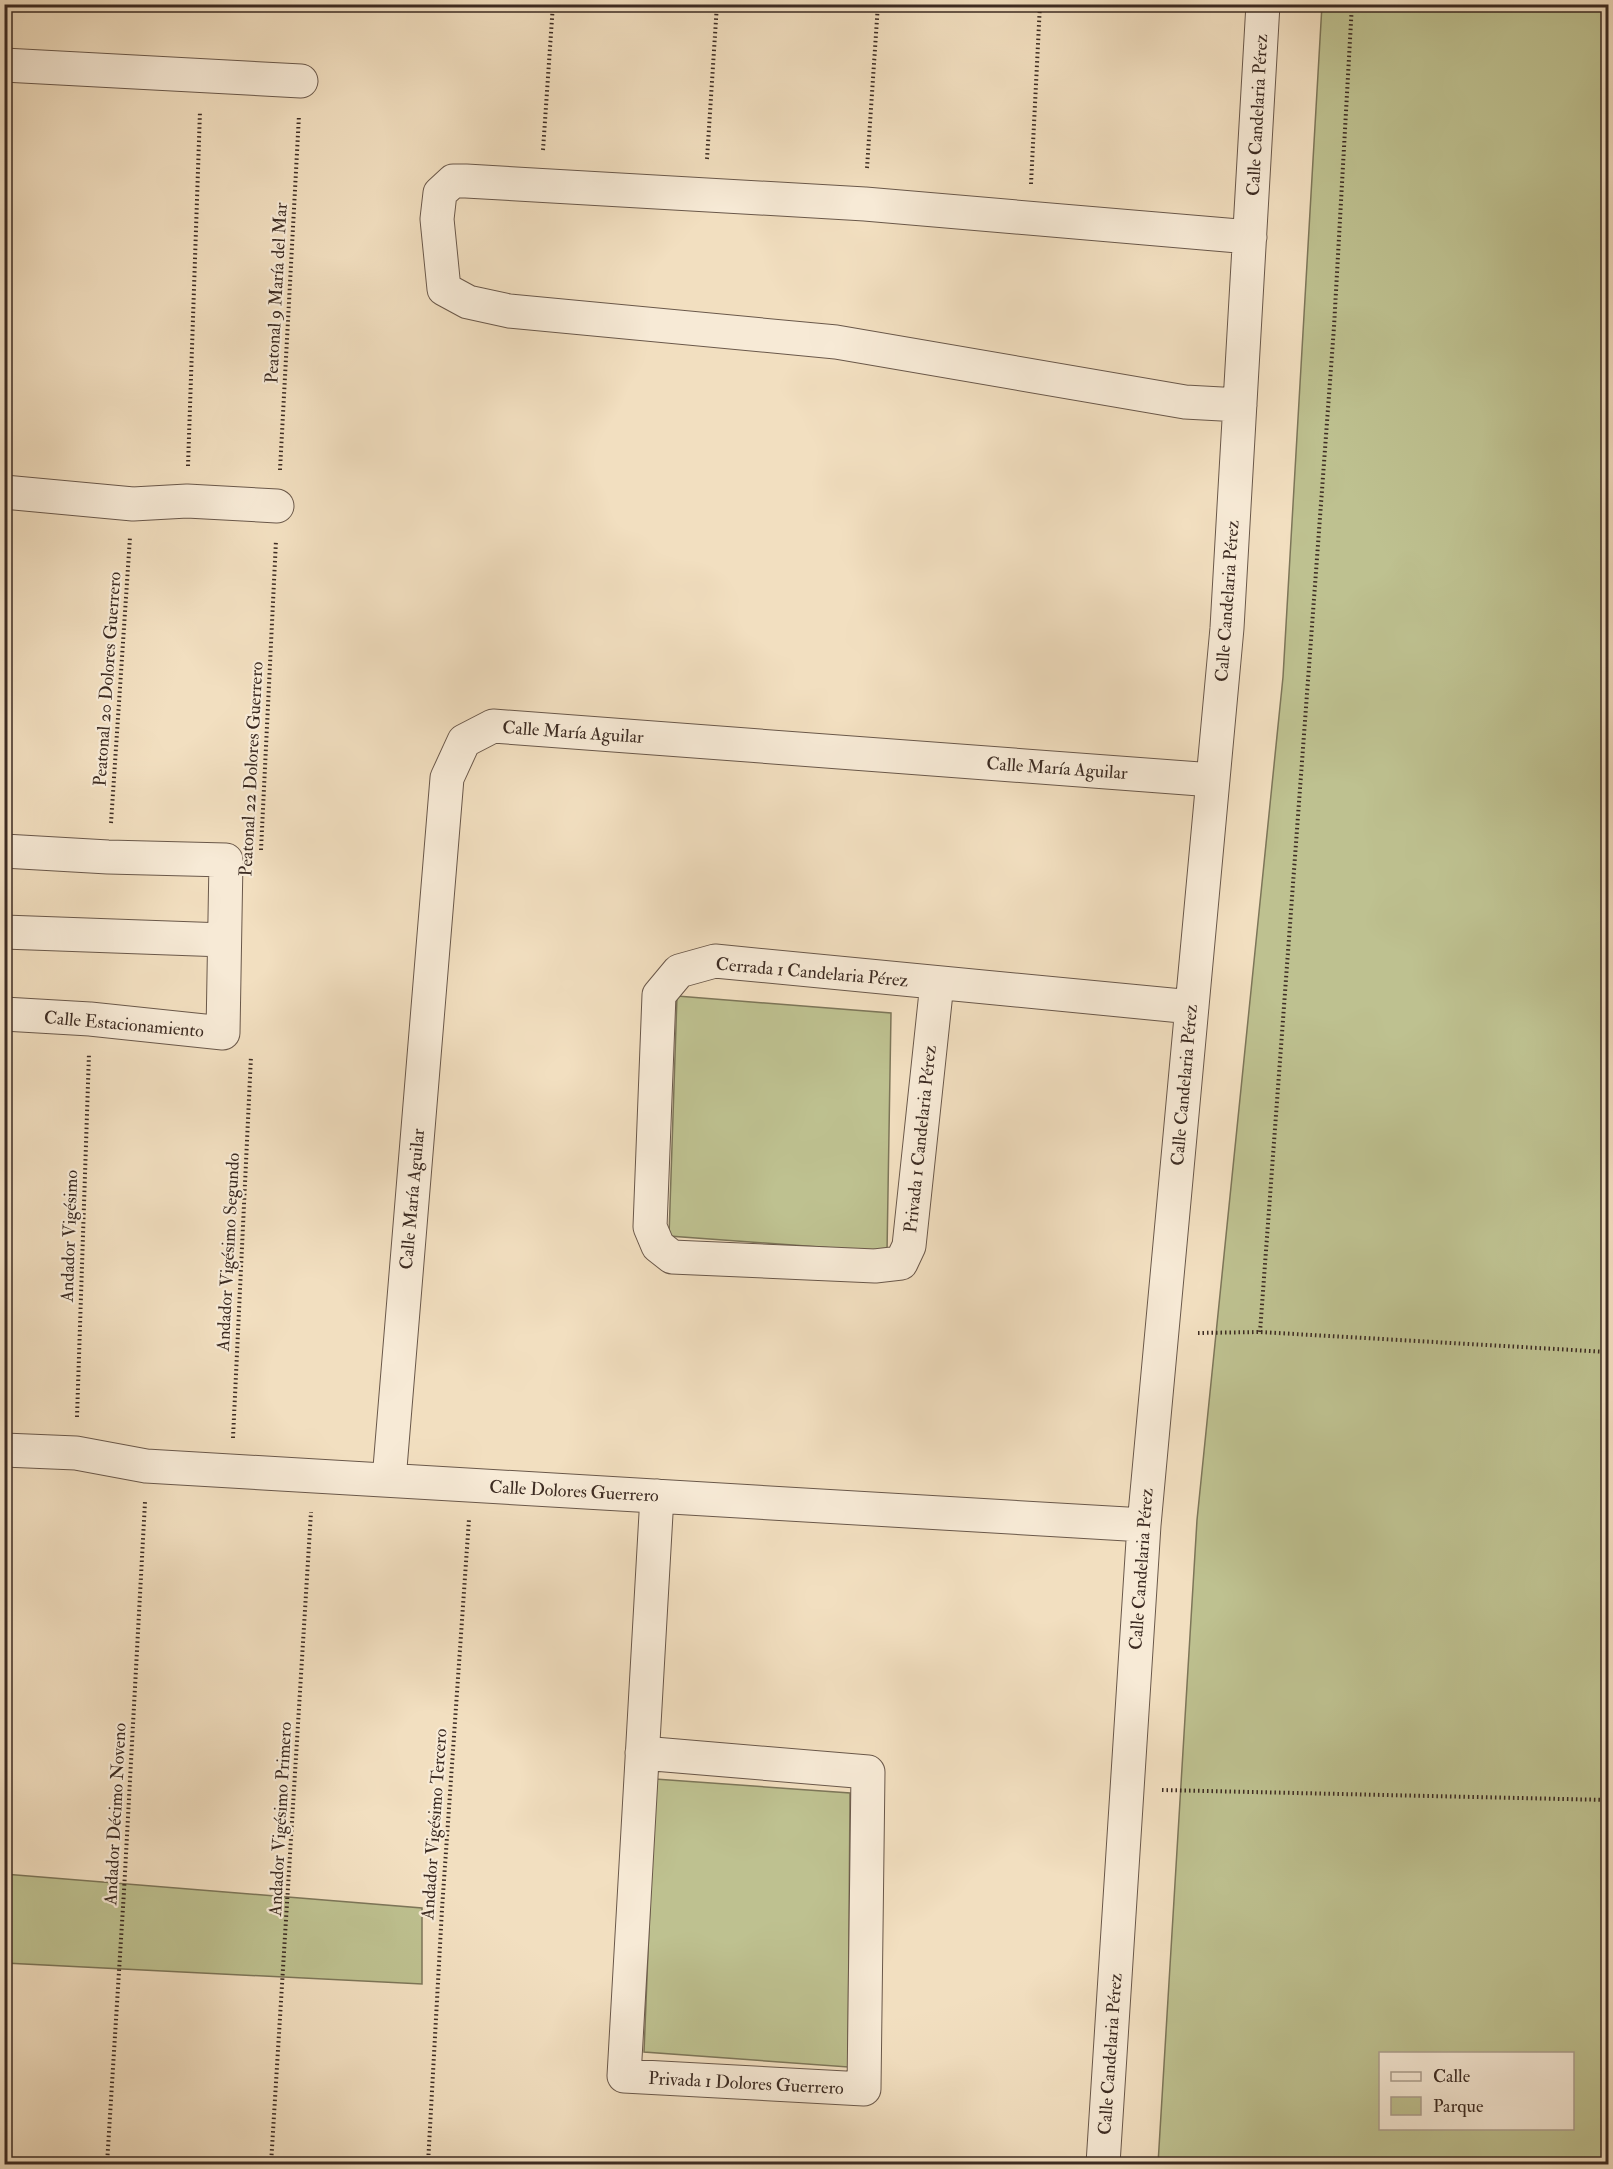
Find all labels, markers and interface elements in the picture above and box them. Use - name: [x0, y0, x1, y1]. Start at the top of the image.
- street label: Calle Candelaria Pérez: [1242, 33, 1273, 197]
- street label: Peatonal 9 María del Mar: [260, 202, 293, 384]
- street label: Calle Candelaria Pérez: [1210, 519, 1245, 683]
- street label: Peatonal 20 Dolores Guerrero: [89, 570, 127, 787]
- street label: Peatonal 22 Dolores Guerrero: [234, 661, 269, 877]
- street label: Calle María Aguilar: [502, 716, 645, 749]
- street label: Calle María Aguilar: [986, 752, 1129, 785]
- street label: Cerrada 1 Candelaria Pérez: [715, 953, 909, 992]
- street label: Calle Candelaria Pérez: [1166, 1003, 1203, 1167]
- street label: Calle Estacionamiento: [43, 1006, 205, 1043]
- street label: Privada 1 Candelaria Pérez: [899, 1044, 942, 1234]
- street label: Calle María Aguilar: [395, 1127, 430, 1271]
- street label: Andador Vigésimo Segundo: [212, 1152, 245, 1353]
- street label: Andador Vigésimo: [56, 1169, 83, 1304]
- street label: Calle Dolores Guerrero: [489, 1476, 660, 1507]
- street label: Calle Candelaria Pérez: [1124, 1487, 1159, 1651]
- street label: Andador Vigésimo Primero: [264, 1721, 297, 1918]
- street label: Andador Décimo Noveno: [99, 1722, 132, 1907]
- street label: Andador Vigésimo Tercero: [416, 1727, 453, 1921]
- street label: Calle Candelaria Pérez: [1093, 1972, 1128, 2136]
- legend: [1379, 2052, 1574, 2130]
- text: Calle: [1433, 2065, 1471, 2088]
- street label: Privada 1 Dolores Guerrero: [648, 2067, 845, 2100]
- text: Parque: [1433, 2095, 1484, 2118]

